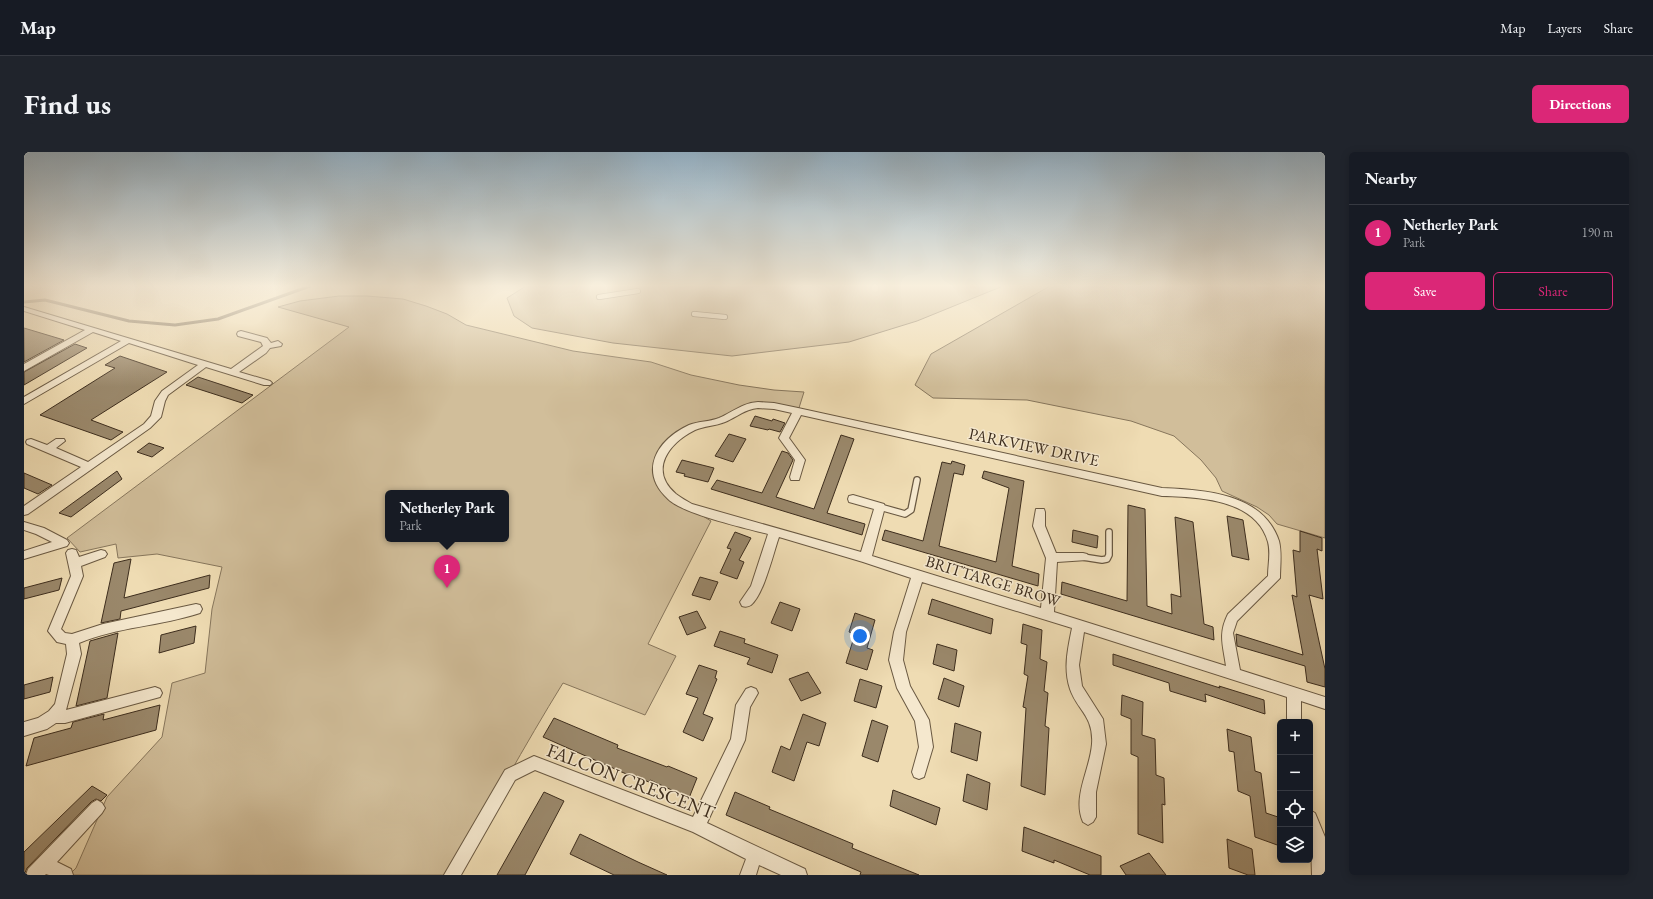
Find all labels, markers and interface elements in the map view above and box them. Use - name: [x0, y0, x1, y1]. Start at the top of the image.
- text: Map: [20, 15, 56, 40]
- text: Map: [1500, 19, 1525, 37]
- text: Layers: [1547, 19, 1582, 37]
- text: Share: [1604, 19, 1633, 37]
- button: Directions: [1532, 85, 1629, 123]
- text: Find us: [24, 86, 111, 122]
- text: Nearby: [1365, 167, 1417, 189]
- text: Netherley Park: [1403, 215, 1498, 234]
- text: 1: [1375, 224, 1381, 241]
- text: 190 m: [1582, 224, 1613, 241]
- text: Park: [1403, 234, 1425, 251]
- button: Save: [1365, 272, 1485, 310]
- button: Share: [1493, 272, 1613, 310]
- street label: PARKVIEW DRIVE: [967, 423, 1101, 471]
- popup: [385, 490, 509, 542]
- text: Netherley Park: [399, 498, 495, 517]
- text: Park: [399, 517, 422, 534]
- street label: BRITTARGE BROW: [923, 551, 1063, 612]
- pin: 1: [434, 555, 460, 588]
- your location: [850, 626, 870, 646]
- map controls: [1277, 719, 1313, 863]
- button: +: [1277, 719, 1313, 755]
- street label: FALCON CRESCENT: [543, 737, 719, 825]
- button: −: [1277, 755, 1313, 791]
- button: locate: [1277, 791, 1313, 827]
- button: layers: [1277, 827, 1313, 863]

